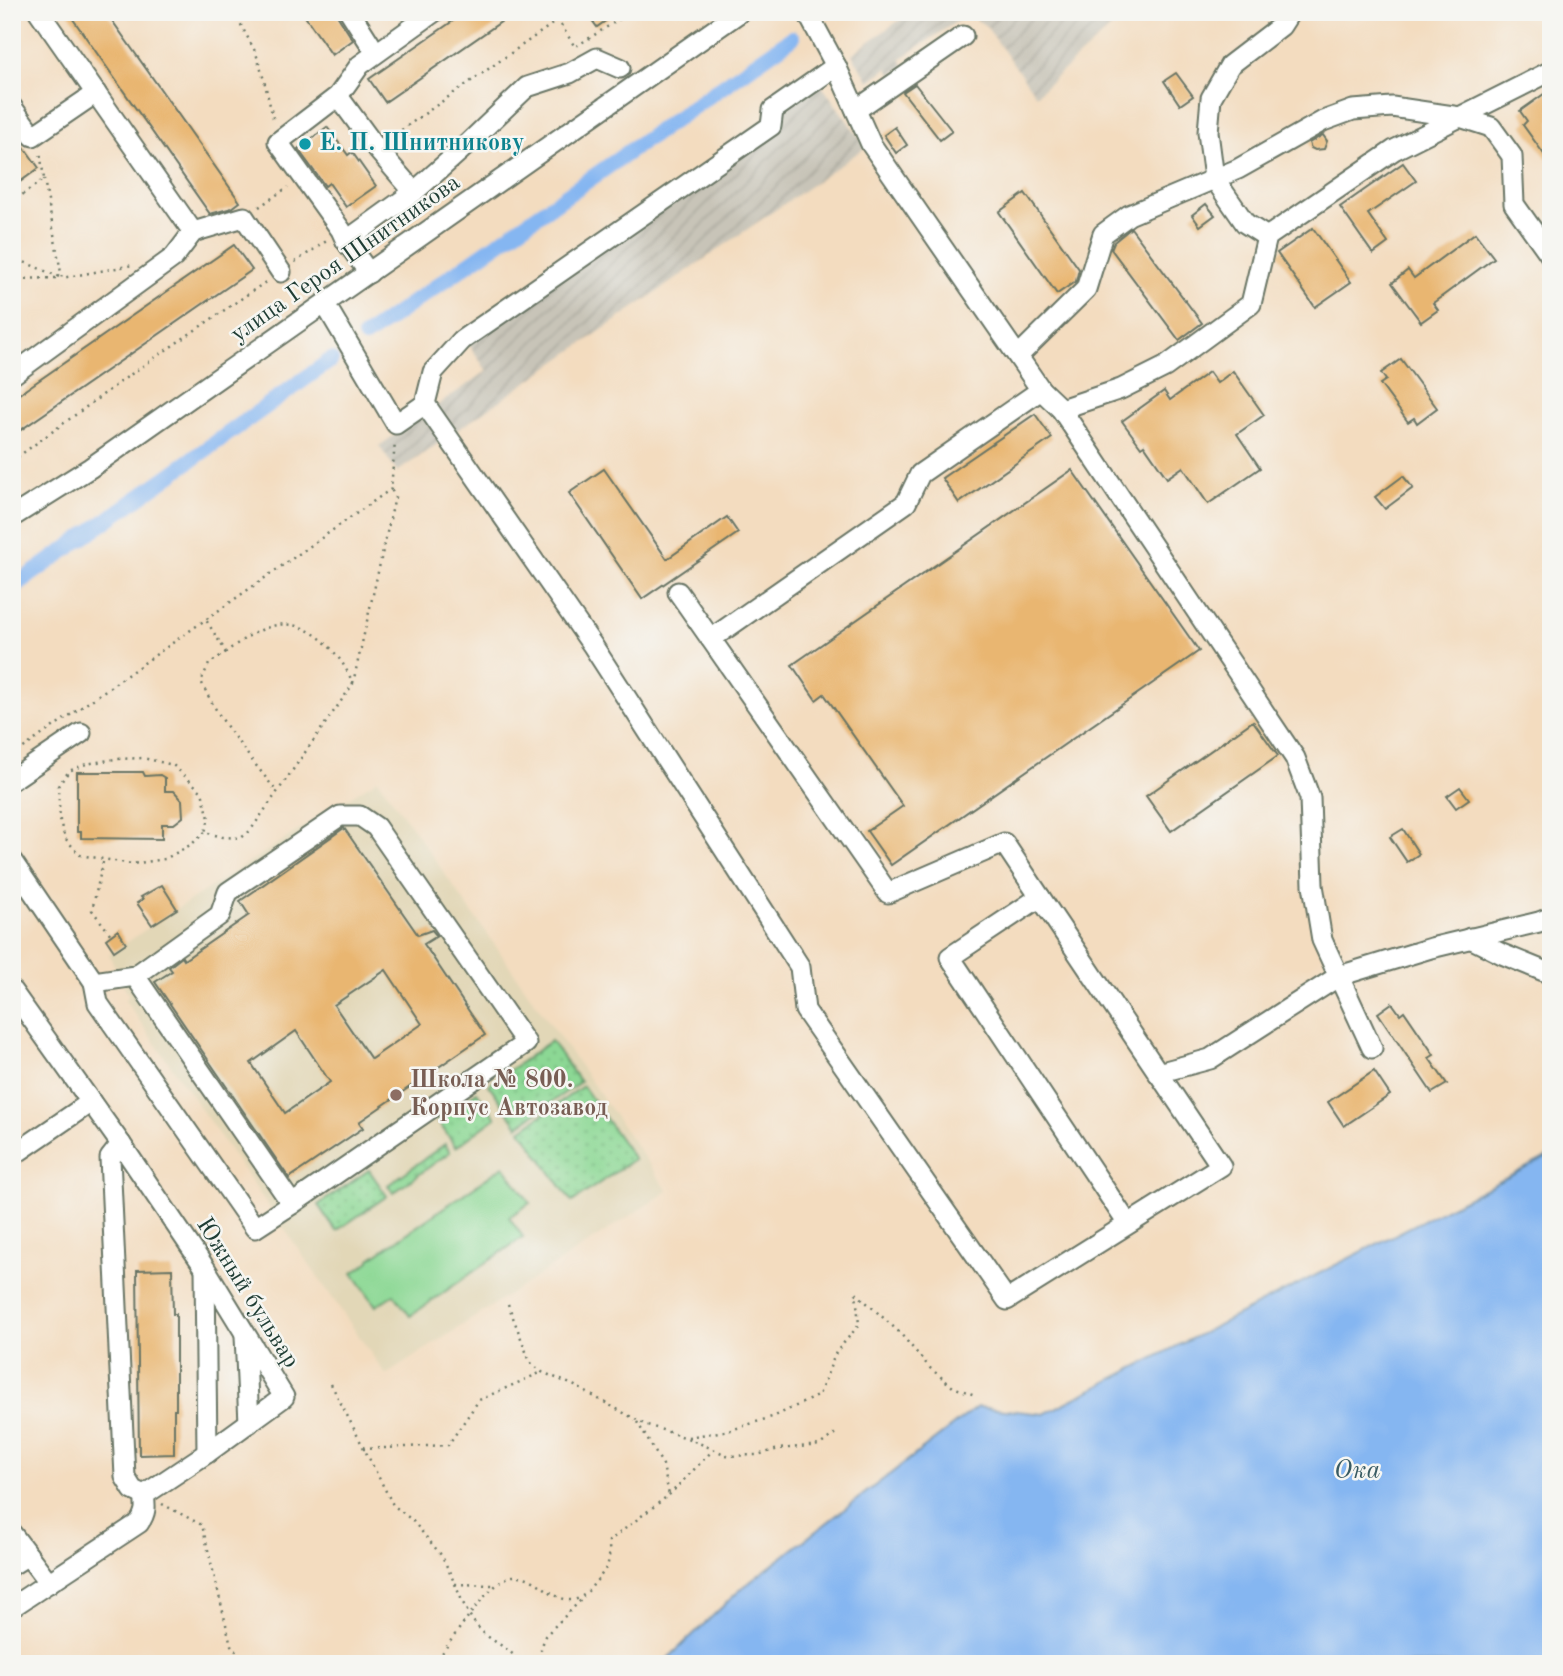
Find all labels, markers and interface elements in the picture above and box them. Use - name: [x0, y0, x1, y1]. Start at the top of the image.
- place label: Е. П. Шнитникову: [319, 132, 525, 156]
- marker: Е. П. Шнитникову: [297, 136, 313, 152]
- street label: улица Героя Шнитникова: [227, 171, 465, 347]
- place label: Школа № 800. Корпус Автозавод: [410, 1069, 608, 1121]
- marker: Школа № 800. Корпус Автозавод: [388, 1087, 404, 1103]
- street label: Южный бульвар: [191, 1214, 303, 1372]
- water label: Ока: [1334, 1458, 1380, 1484]

